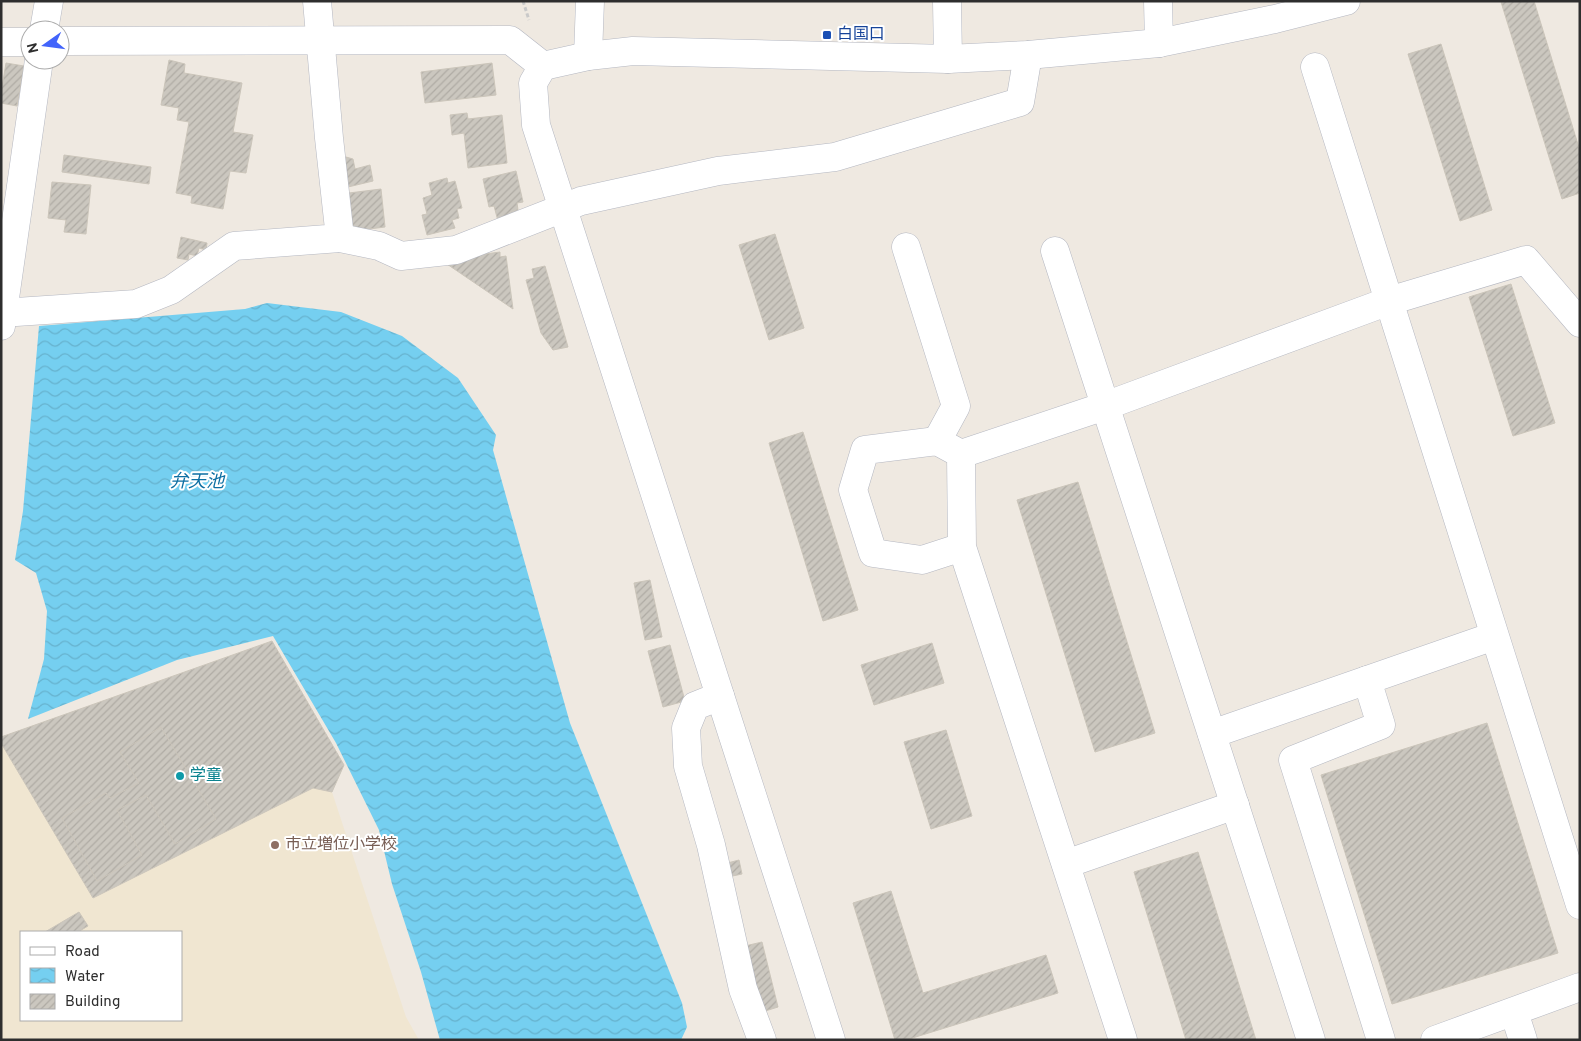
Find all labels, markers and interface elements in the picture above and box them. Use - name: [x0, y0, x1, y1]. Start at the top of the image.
- north arrow: [20, 20, 70, 70]
- place label: 白国口: [837, 25, 885, 45]
- marker: 白国口: [821, 29, 833, 41]
- text: N: [24, 41, 43, 55]
- water label: 弁天池: [170, 471, 226, 494]
- place label: 学童: [190, 766, 222, 786]
- marker: 学童: [174, 770, 186, 782]
- place label: 市立増位小学校: [285, 835, 397, 855]
- marker: 市立増位小学校: [269, 839, 281, 851]
- legend: [20, 931, 182, 1021]
- text: Road: [65, 943, 100, 962]
- text: Water: [65, 968, 105, 987]
- text: Building: [65, 993, 120, 1012]

